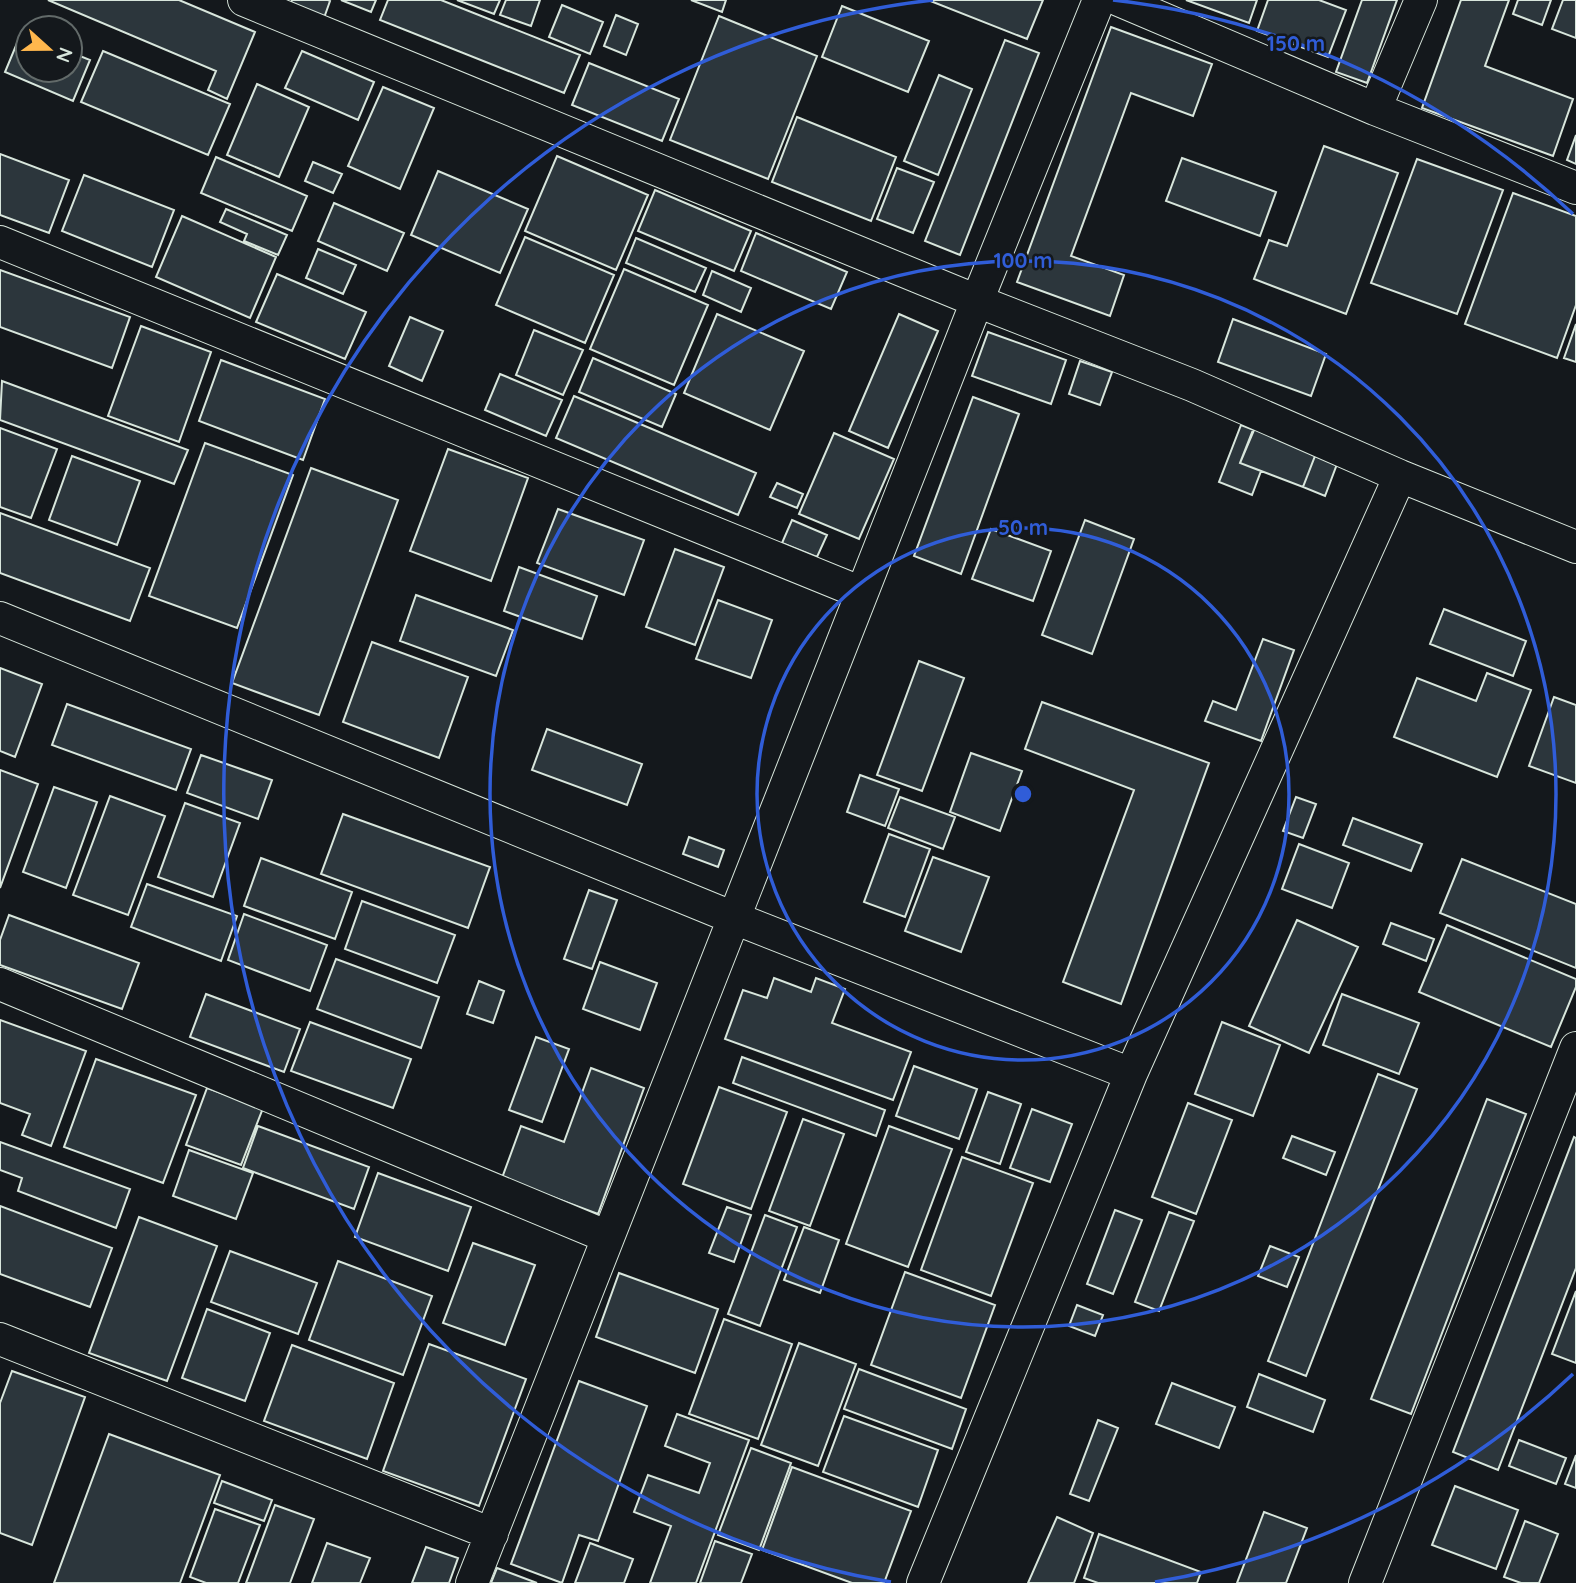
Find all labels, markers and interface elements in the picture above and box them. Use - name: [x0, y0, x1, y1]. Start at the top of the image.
- north arrow: [14, 14, 84, 84]
- text: 150 m: [1267, 30, 1325, 56]
- text: N: [51, 44, 79, 66]
- text: 100 m: [993, 247, 1053, 273]
- text: 50 m: [998, 514, 1048, 540]
- centre of rings: [1011, 782, 1035, 806]

